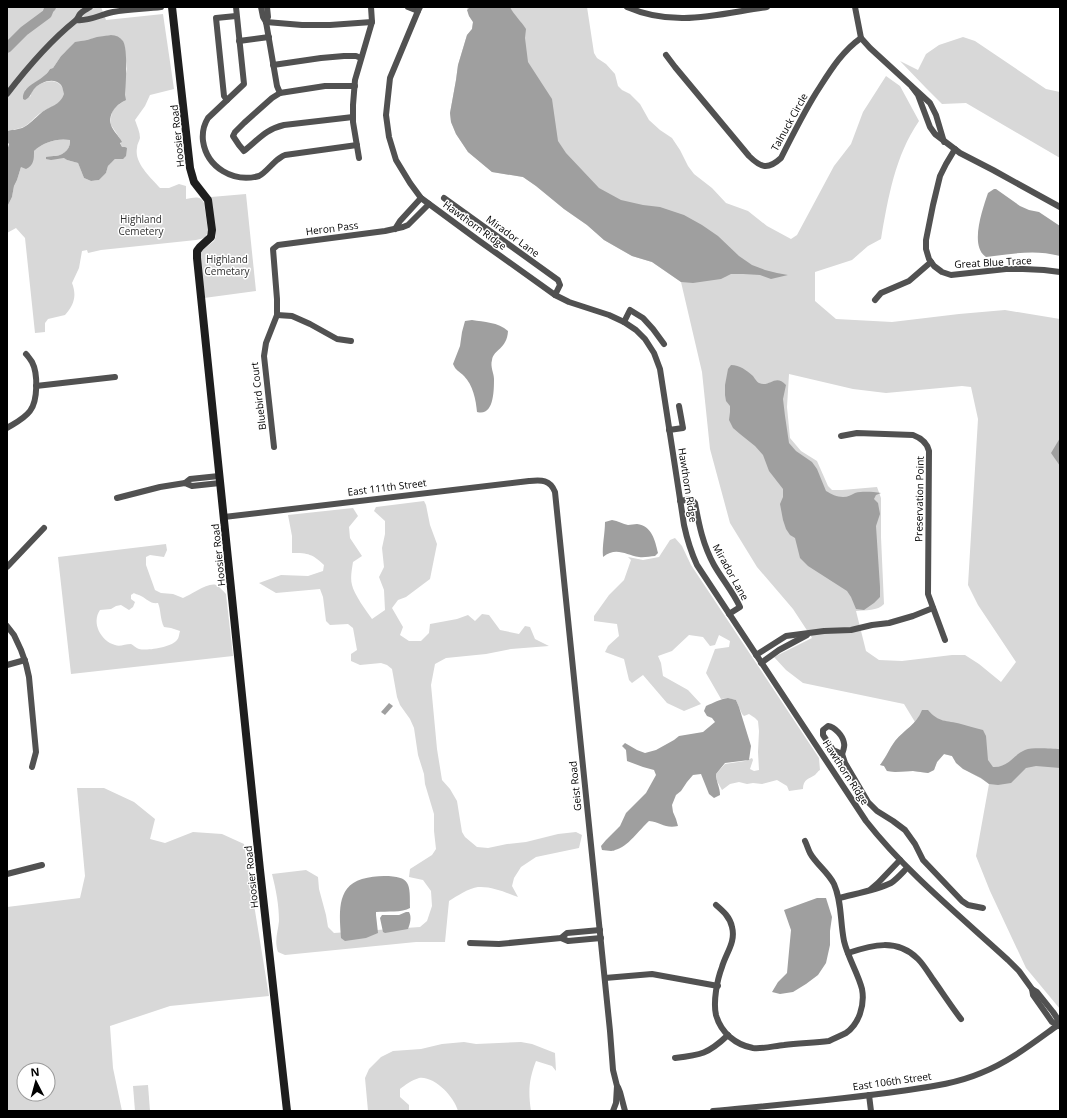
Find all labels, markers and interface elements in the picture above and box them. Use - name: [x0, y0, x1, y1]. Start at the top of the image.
- street label: Talnuck Circle: [767, 90, 811, 154]
- street label: Hoosier Road: [167, 104, 187, 168]
- street label: Hawthorn Ridge: [441, 197, 510, 253]
- park label: Highland Cemetery: [118, 212, 165, 238]
- street label: Mirador Lane: [484, 212, 543, 260]
- street label: Heron Pass: [305, 218, 359, 238]
- park label: Highland Cemetary: [204, 252, 250, 278]
- street label: Great Blue Trace: [954, 253, 1032, 271]
- street label: Bluebird Court: [247, 361, 269, 431]
- street label: Hawthorn Ridge: [675, 447, 701, 524]
- street label: Preservation Point: [911, 456, 927, 542]
- street label: East 111th Street: [347, 475, 428, 499]
- street label: Hoosier Road: [208, 523, 228, 587]
- street label: Mirador Lane: [710, 541, 752, 603]
- street label: Hawthorn Ridge: [820, 737, 873, 808]
- street label: Geist Road: [565, 760, 585, 812]
- street label: Hoosier Road: [241, 845, 261, 909]
- north arrow: [16, 1062, 56, 1102]
- text: N: [30, 1064, 40, 1079]
- street label: East 106th Street: [852, 1068, 933, 1093]

